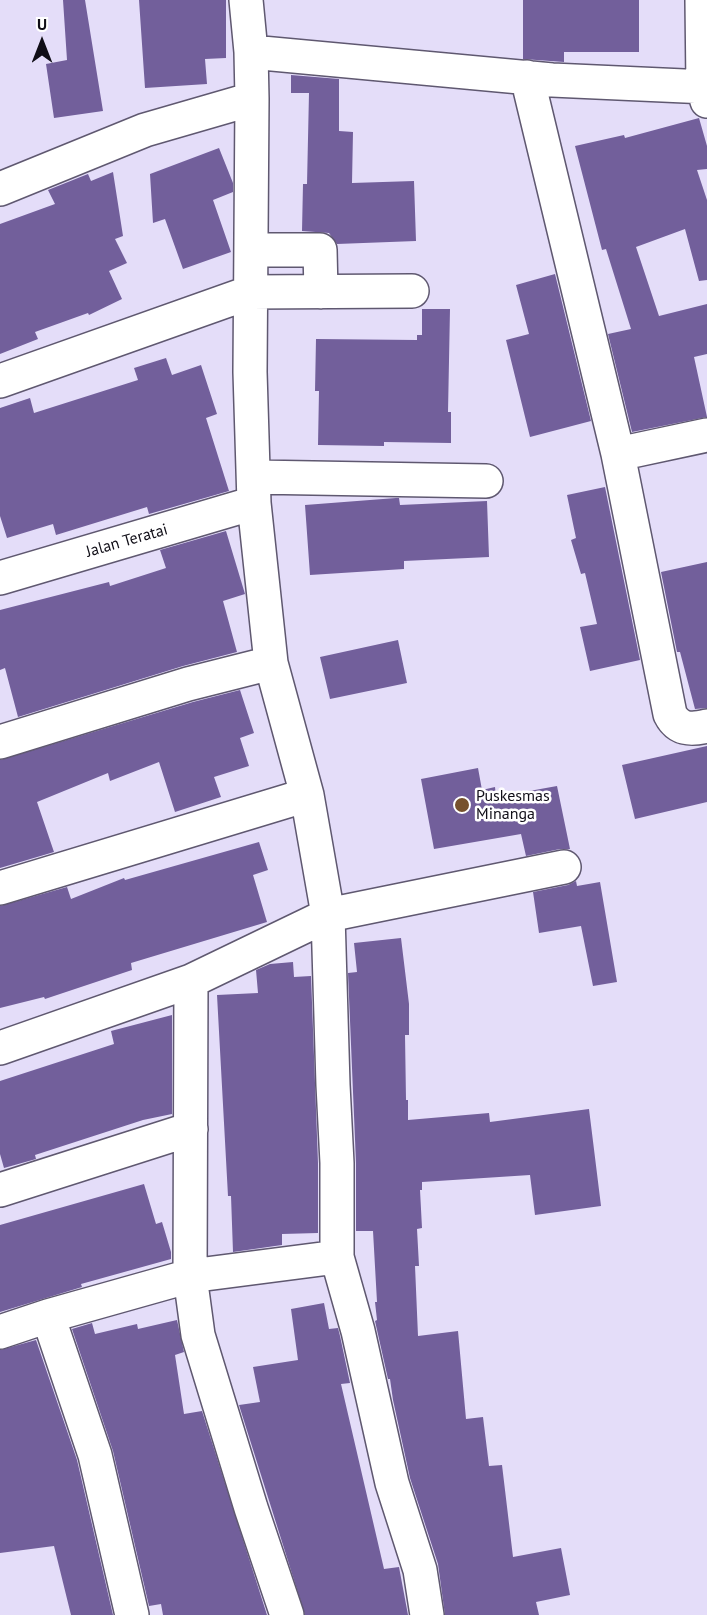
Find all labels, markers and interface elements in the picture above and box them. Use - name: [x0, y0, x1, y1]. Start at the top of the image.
- north arrow: [12, 12, 72, 72]
- text: U: [37, 14, 47, 34]
- street label: Jalan Teratai: [84, 520, 170, 562]
- place label: Puskesmas Minanga: [476, 786, 550, 824]
- marker: Puskesmas Minanga: [453, 796, 471, 814]

